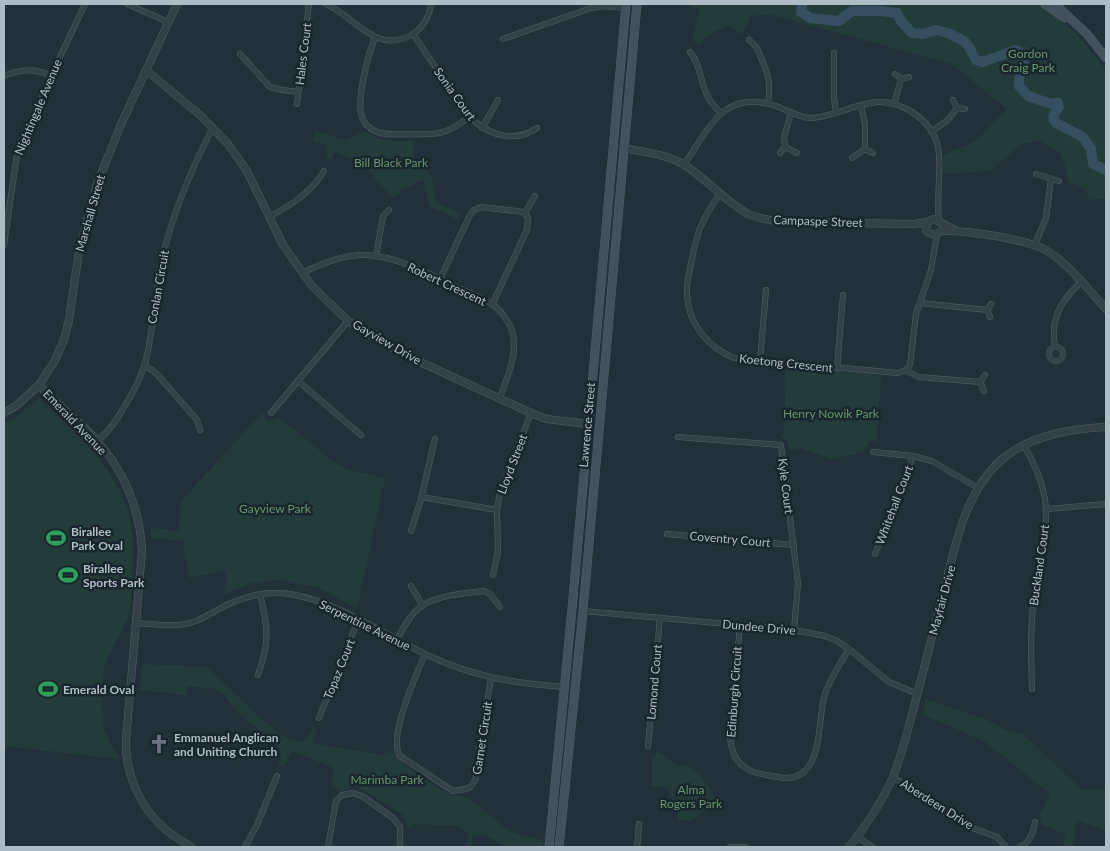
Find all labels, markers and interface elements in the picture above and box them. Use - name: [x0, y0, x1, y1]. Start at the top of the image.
- street label: Hales Court: [292, 21, 314, 86]
- park label: Gordon Craig Park: [1001, 46, 1056, 75]
- street label: Nightingale Avenue: [11, 57, 65, 157]
- street label: Sonia Court: [431, 65, 480, 124]
- park label: Bill Black Park: [354, 155, 429, 170]
- street label: Marshall Street: [72, 172, 108, 253]
- street label: Campaspe Street: [773, 212, 864, 230]
- street label: Conlan Circuit: [144, 248, 172, 325]
- street label: Robert Crescent: [405, 259, 489, 309]
- street label: Gayview Drive: [350, 316, 424, 368]
- street label: Koetong Crescent: [738, 351, 834, 375]
- street label: Lawrence Street: [576, 381, 598, 468]
- street label: Emerald Avenue: [40, 386, 110, 458]
- park label: Henry Nowik Park: [783, 406, 880, 421]
- street label: Lloyd Street: [494, 431, 531, 496]
- street label: Kyle Court: [775, 457, 797, 515]
- street label: Whitehall Court: [872, 462, 916, 547]
- park label: Gayview Park: [239, 501, 312, 516]
- street label: Buckland Court: [1026, 523, 1052, 606]
- place label: Birallee Park Oval: [71, 524, 123, 553]
- sports icon: Birallee Park Oval: [45, 527, 67, 549]
- street label: Coventry Court: [689, 528, 772, 550]
- place label: Birallee Sports Park: [83, 561, 145, 590]
- street label: Mayfair Drive: [925, 563, 959, 637]
- sports icon: Birallee Sports Park: [57, 564, 79, 586]
- street label: Serpentine Avenue: [317, 596, 413, 654]
- street label: Dundee Drive: [722, 616, 796, 638]
- street label: Topaz Court: [320, 636, 358, 701]
- street label: Lomond Court: [643, 643, 665, 720]
- street label: Edinburgh Circuit: [723, 645, 745, 738]
- sports icon: Emerald Oval: [37, 678, 59, 700]
- place label: Emerald Oval: [63, 682, 134, 697]
- street label: Garnet Circuit: [469, 700, 495, 776]
- place label: Emmanuel Anglican and Uniting Church: [174, 730, 279, 759]
- church icon: Emmanuel Anglican and Uniting Church: [148, 733, 170, 755]
- park label: Marimba Park: [350, 772, 425, 787]
- street label: Aberdeen Drive: [898, 776, 976, 832]
- park label: Alma Rogers Park: [660, 782, 723, 811]

